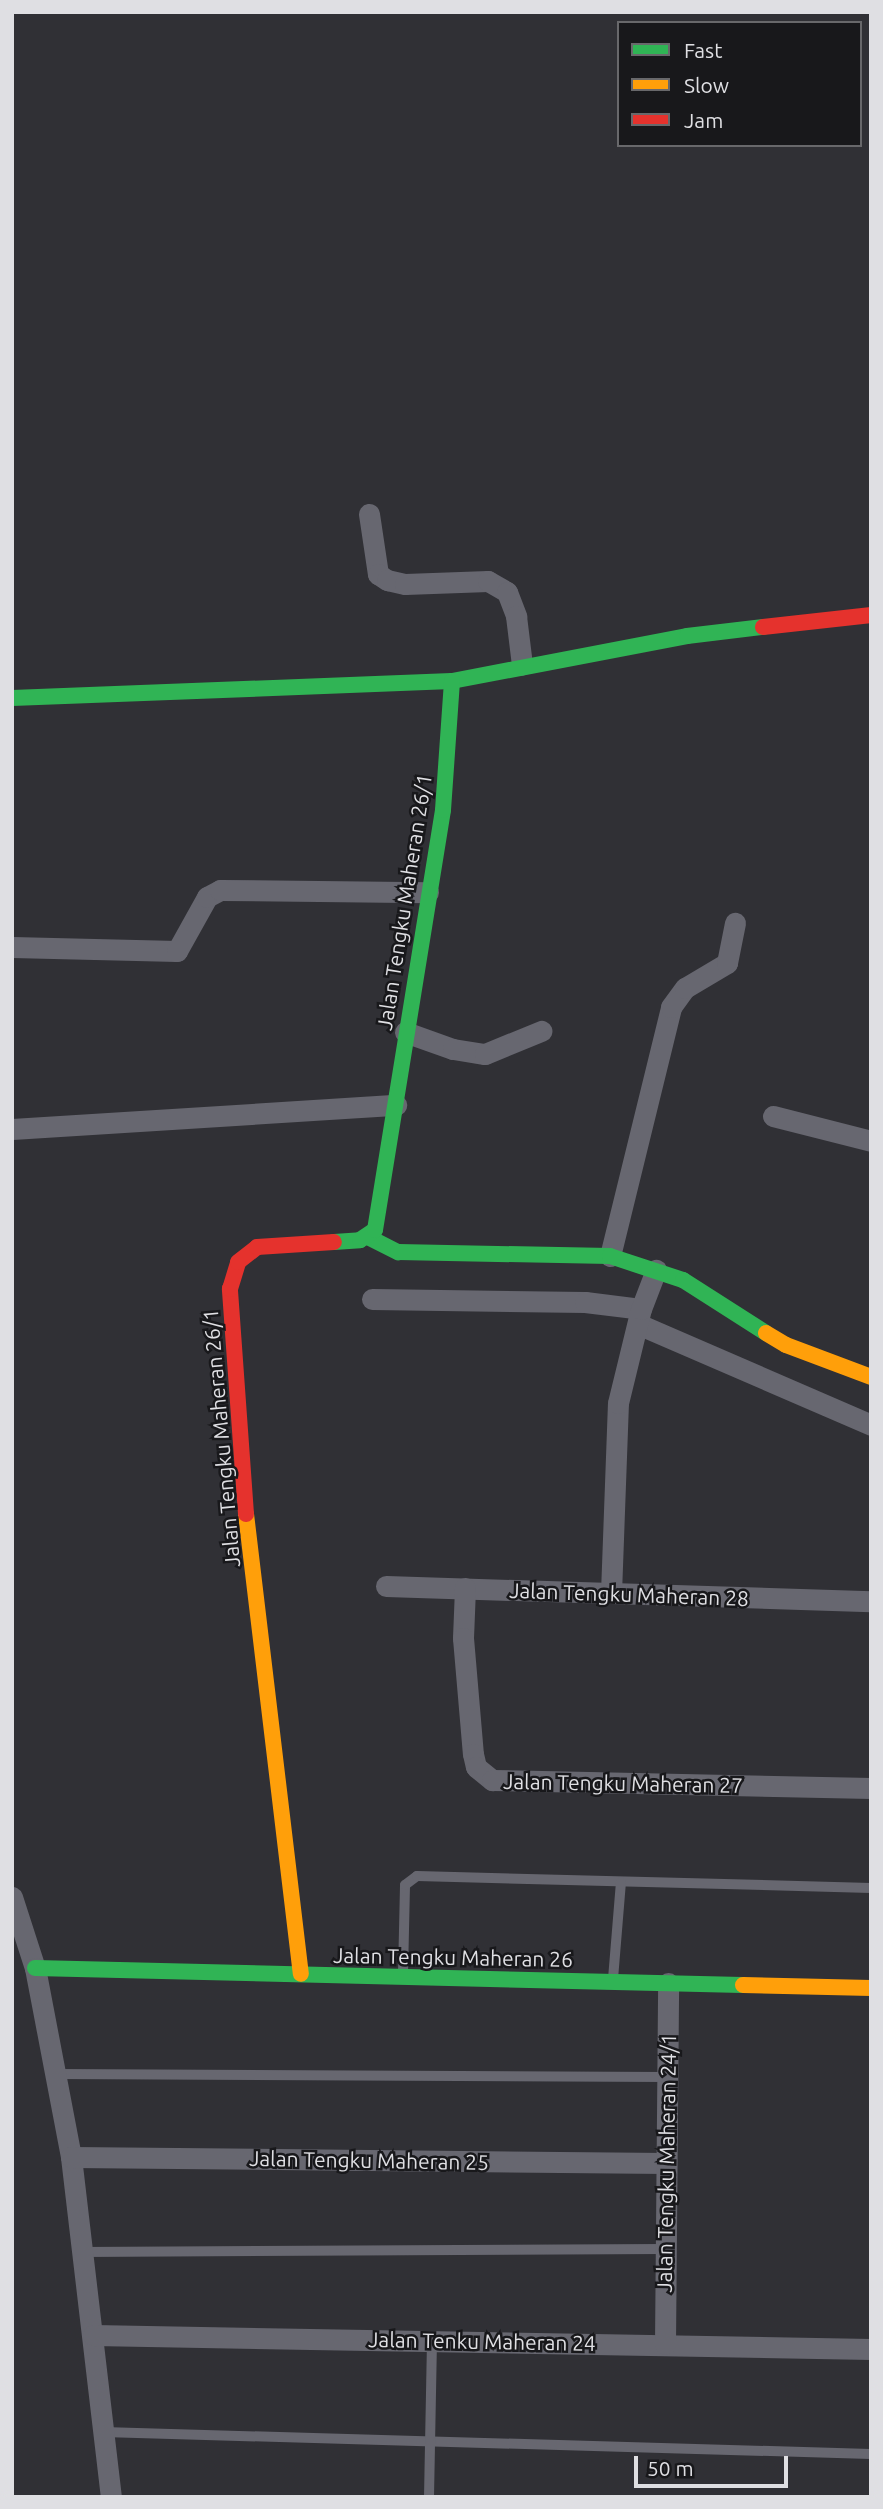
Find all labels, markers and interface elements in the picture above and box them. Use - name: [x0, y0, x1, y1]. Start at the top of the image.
- legend: [617, 21, 862, 147]
- text: Fast: [684, 38, 722, 62]
- text: Slow: [684, 73, 729, 97]
- text: Jam: [684, 108, 723, 132]
- street label: Jalan Tengku Maheran 26/1: [371, 772, 437, 1032]
- street label: Jalan Tengku Maheran 26/1: [197, 1308, 245, 1568]
- street label: Jalan Tengku Maheran 28: [509, 1577, 749, 1611]
- street label: Jalan Tengku Maheran 27: [503, 1768, 743, 1798]
- street label: Jalan Tengku Maheran 26: [333, 1942, 573, 1972]
- street label: Jalan Tengku Maheran 24/1: [651, 2033, 681, 2293]
- street label: Jalan Tengku Maheran 25: [249, 2145, 489, 2175]
- street label: Jalan Tenku Maheran 24: [368, 2326, 596, 2356]
- scale bar: [638, 2442, 792, 2486]
- text: 50 m: [647, 2456, 694, 2480]

